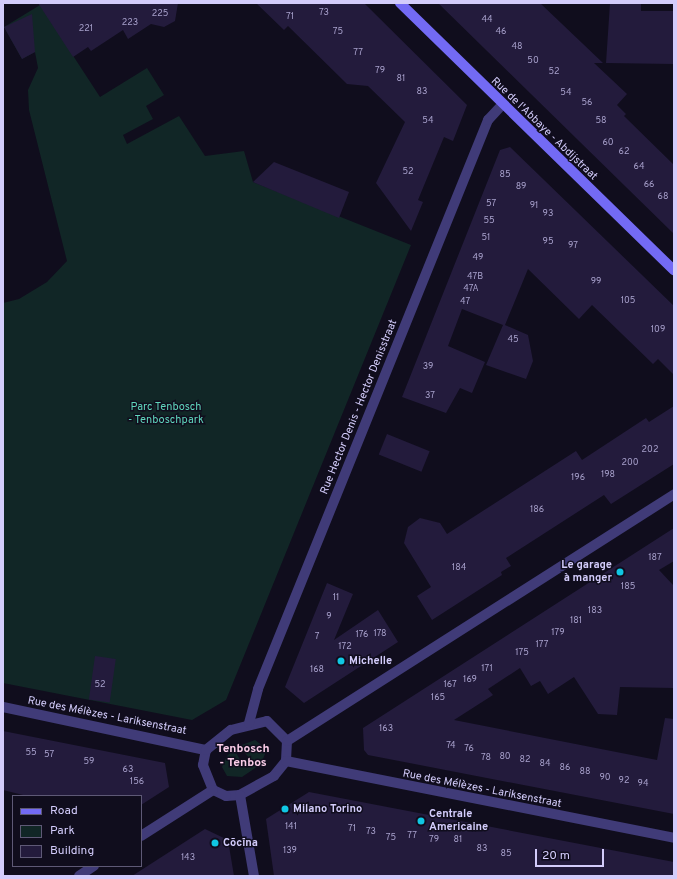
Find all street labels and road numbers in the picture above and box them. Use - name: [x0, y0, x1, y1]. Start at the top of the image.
- street label: Rue de l'Abbaye - Abdijstraat: [488, 75, 600, 183]
- street label: Rue Hector Denis - Hector Denisstraat: [318, 318, 400, 496]
- street label: Rue des Mélèzes - Lariksenstraat: [26, 694, 188, 738]
- street label: Rue des Mélèzes - Lariksenstraat: [401, 767, 563, 811]

